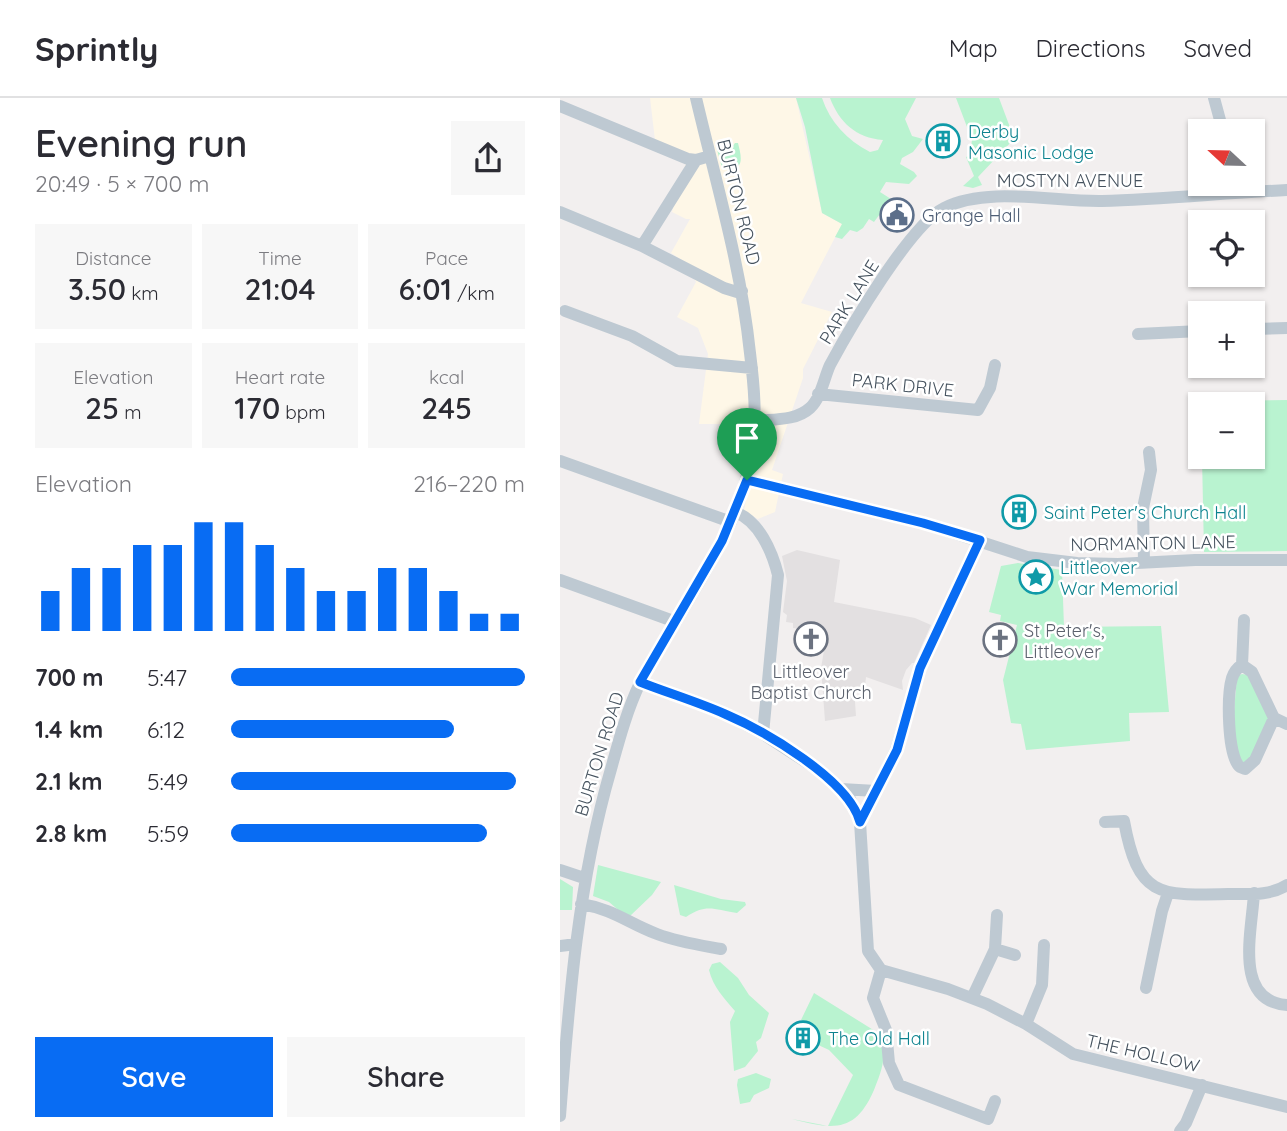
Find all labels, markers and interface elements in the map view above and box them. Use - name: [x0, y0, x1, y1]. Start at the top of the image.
- text: Sprintly: [35, 28, 159, 69]
- text: Map: [949, 33, 998, 63]
- text: Directions: [1036, 33, 1146, 63]
- text: Saved: [1184, 33, 1252, 63]
- text: Evening run: [35, 119, 248, 167]
- north arrow: [1188, 119, 1265, 196]
- map controls: [1188, 119, 1265, 469]
- place label: Derby Masonic Lodge: [968, 120, 1094, 164]
- button: share: [451, 121, 525, 195]
- building icon: Derby Masonic Lodge: [924, 122, 962, 160]
- street label: BURTON ROAD: [712, 137, 766, 267]
- text: 20:49 · 5 × 700 m: [35, 169, 209, 198]
- street label: MOSTYN AVENUE: [997, 169, 1143, 192]
- public building icon: Grange Hall: [878, 196, 916, 234]
- place label: Grange Hall: [922, 204, 1021, 227]
- button: locate: [1188, 210, 1265, 287]
- text: Distance: [75, 246, 151, 270]
- text: Time: [258, 246, 302, 270]
- text: Pace: [425, 246, 468, 270]
- street label: PARK LANE: [814, 255, 884, 349]
- text: 3.50: [68, 270, 126, 308]
- text: 21:04: [244, 270, 316, 308]
- text: 6:01: [399, 270, 452, 308]
- text: km: [126, 281, 159, 305]
- text: /km: [452, 281, 495, 305]
- button: +: [1188, 301, 1265, 378]
- text: Elevation: [73, 365, 153, 389]
- text: Heart rate: [235, 365, 325, 389]
- text: kcal: [429, 365, 464, 389]
- street label: PARK DRIVE: [851, 368, 955, 402]
- text: 25: [85, 389, 119, 427]
- text: 170: [234, 389, 280, 427]
- text: 245: [421, 389, 472, 427]
- button: −: [1188, 392, 1265, 469]
- text: m: [119, 400, 142, 424]
- text: bpm: [280, 400, 326, 424]
- pin: [717, 408, 777, 480]
- icon: arrive: [728, 419, 766, 457]
- text: Elevation: [35, 469, 132, 498]
- text: 216–220 m: [413, 469, 525, 498]
- building icon: Saint Peter's Church Hall: [1000, 493, 1038, 531]
- place label: Saint Peter's Church Hall: [1044, 501, 1246, 524]
- street label: NORMANTON LANE: [1070, 530, 1236, 556]
- place label: Littleover War Memorial: [1060, 556, 1178, 600]
- place icon: Littleover War Memorial: [1017, 558, 1055, 596]
- place label: St Peter's, Littleover: [1024, 619, 1104, 663]
- church icon: Littleover Baptist Church: [792, 620, 830, 658]
- church icon: St Peter's, Littleover: [981, 621, 1019, 659]
- place label: Littleover Baptist Church: [750, 660, 872, 704]
- text: 700 m: [35, 663, 104, 692]
- text: 5:47: [147, 663, 187, 692]
- street label: BURTON ROAD: [569, 689, 629, 819]
- text: 1.4 km: [35, 715, 103, 744]
- text: 6:12: [147, 715, 185, 744]
- text: 2.1 km: [35, 767, 102, 796]
- text: 5:49: [147, 767, 188, 796]
- text: 2.8 km: [35, 819, 107, 848]
- text: 5:59: [147, 819, 189, 848]
- building icon: The Old Hall: [784, 1019, 822, 1057]
- place label: The Old Hall: [828, 1027, 930, 1050]
- street label: THE HOLLOW: [1084, 1029, 1202, 1077]
- button: Save: [35, 1037, 273, 1117]
- button: Share: [287, 1037, 525, 1117]

